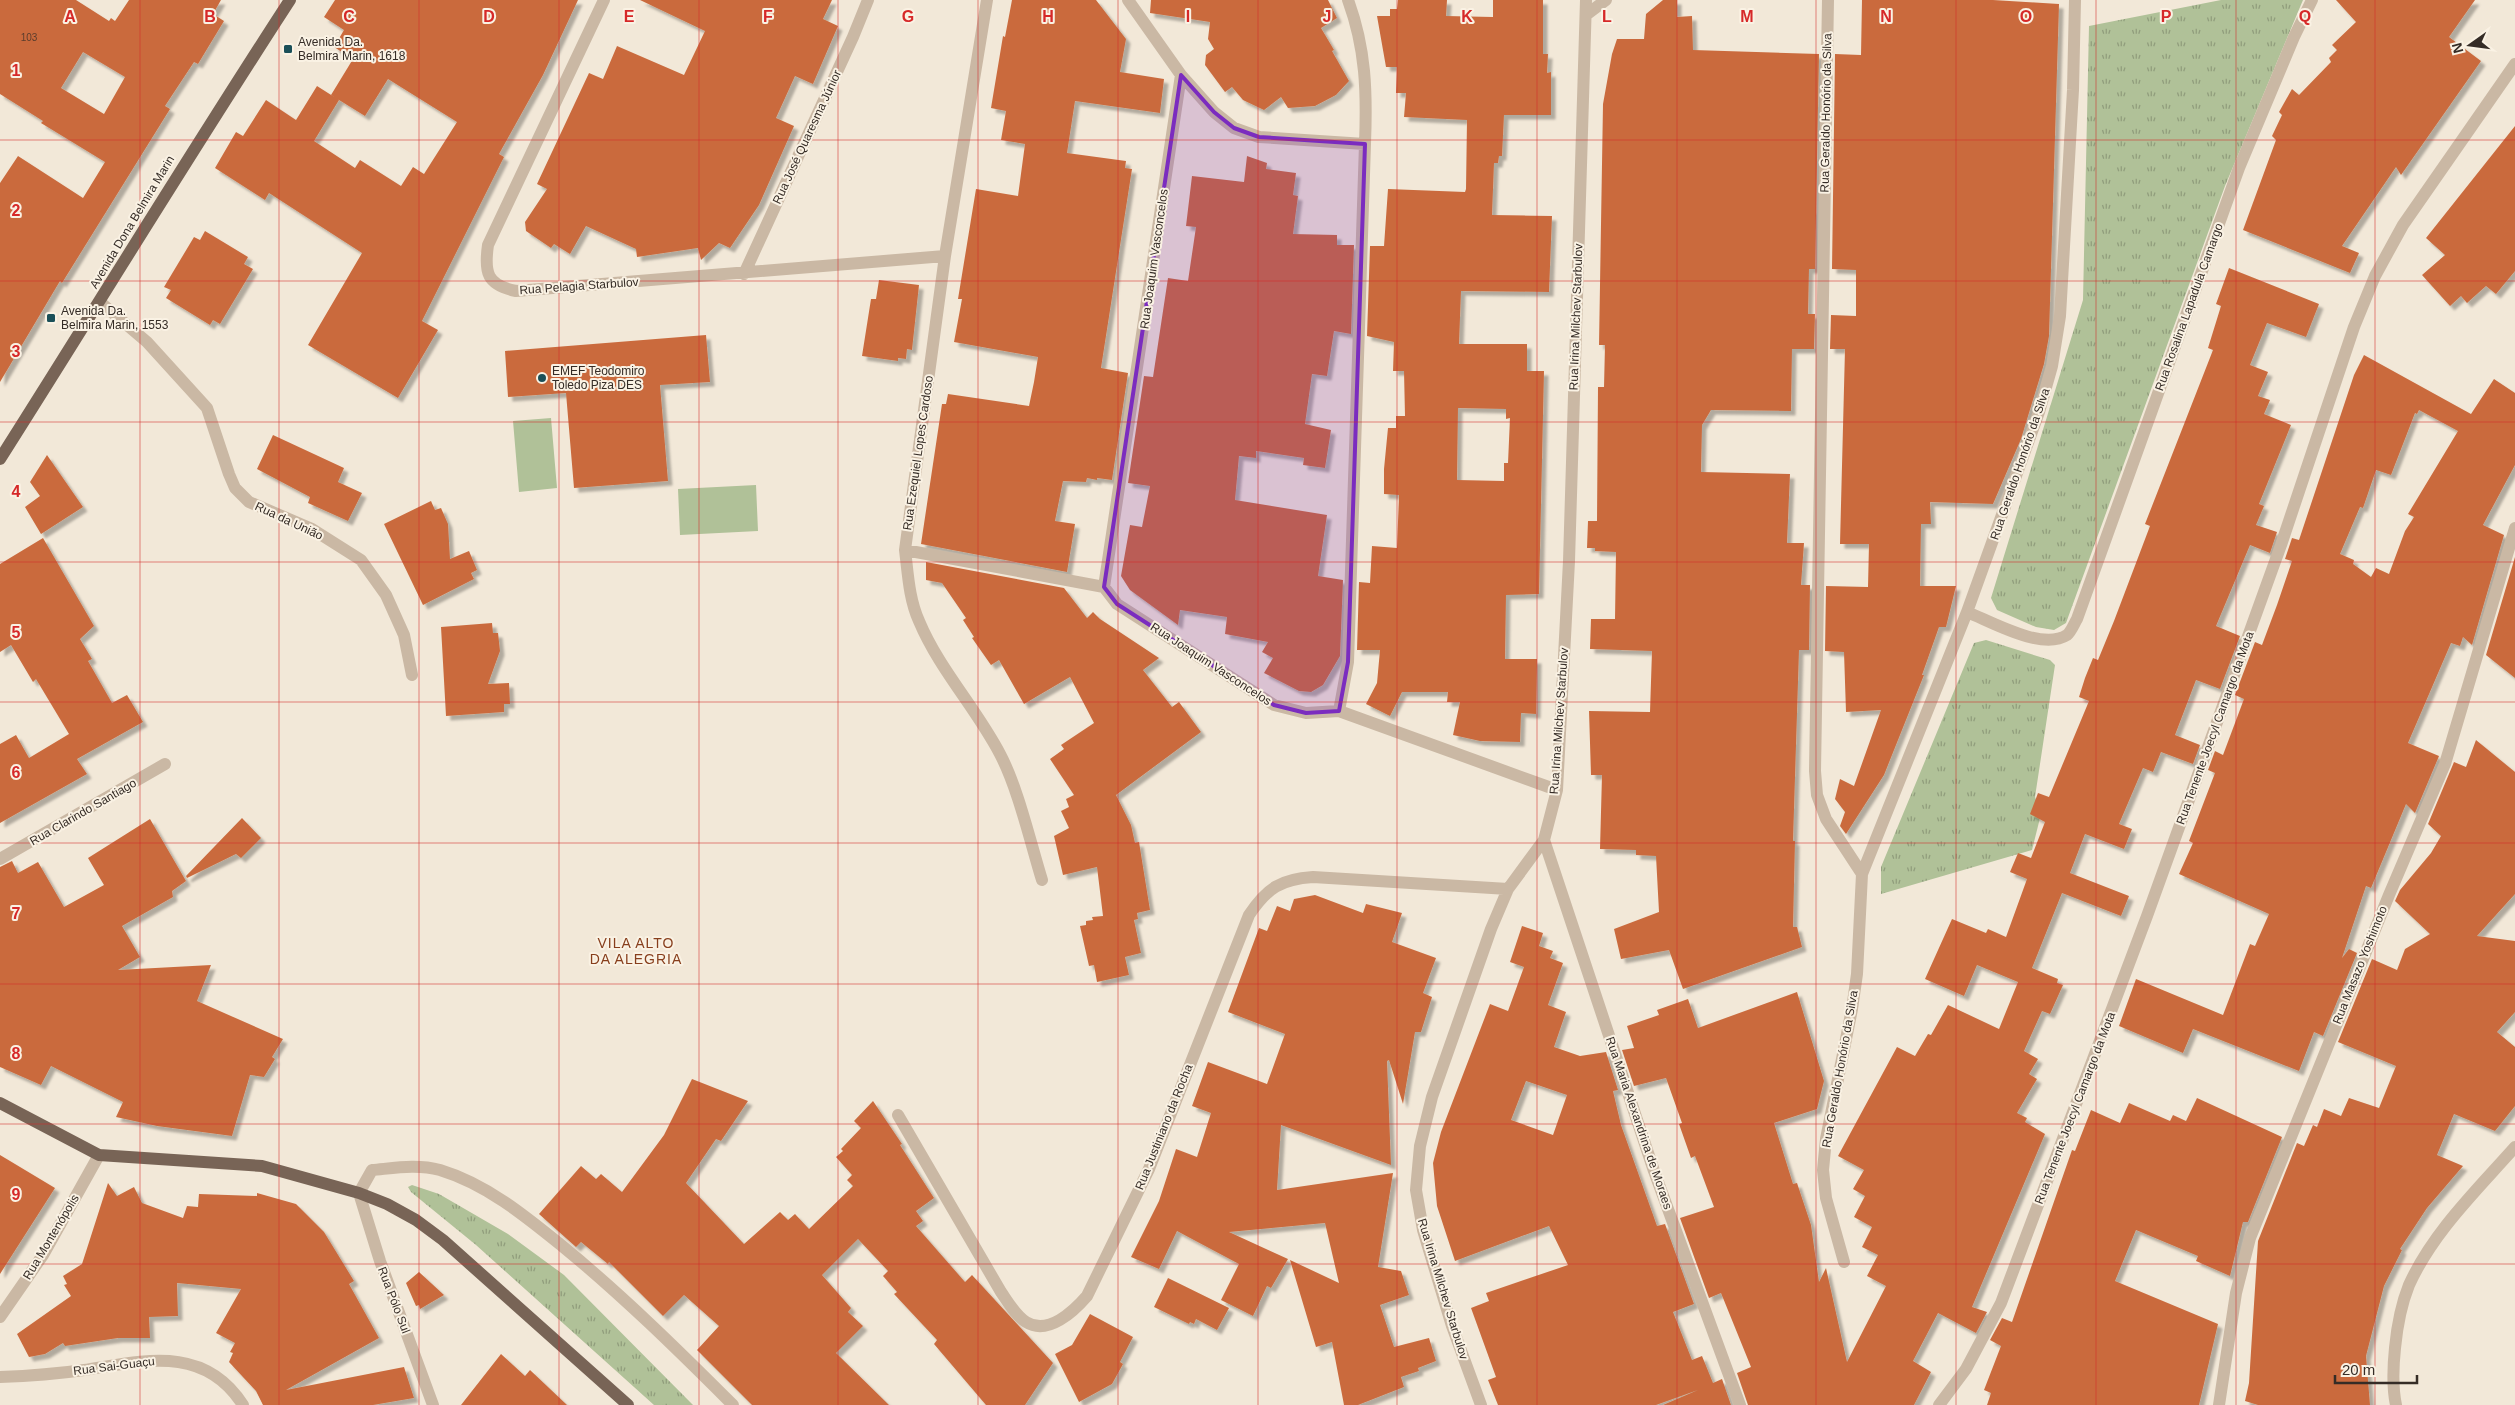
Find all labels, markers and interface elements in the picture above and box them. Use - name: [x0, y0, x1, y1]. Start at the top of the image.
- text: A: [64, 8, 76, 25]
- text: B: [204, 8, 216, 25]
- text: C: [343, 8, 355, 25]
- text: D: [483, 8, 495, 25]
- text: E: [624, 8, 635, 25]
- text: F: [763, 8, 773, 25]
- text: G: [902, 8, 914, 25]
- text: H: [1042, 8, 1054, 25]
- text: I: [1186, 8, 1190, 25]
- text: J: [1323, 8, 1331, 25]
- text: K: [1461, 8, 1473, 25]
- text: L: [1602, 8, 1612, 25]
- text: M: [1740, 8, 1754, 25]
- text: N: [1880, 8, 1892, 25]
- text: O: [2020, 8, 2032, 25]
- text: P: [2161, 8, 2172, 25]
- text: Q: [2299, 8, 2311, 25]
- north arrow: [2445, 20, 2495, 70]
- house number: 103: [21, 32, 38, 43]
- street label: Rua Geraldo Honório da Silva: [1818, 33, 1834, 193]
- place label: Avenida Da. Belmira Marin, 1618: [298, 35, 406, 63]
- text: N: [2448, 41, 2466, 55]
- marker: Avenida Da. Belmira Marin, 1618: [282, 43, 294, 55]
- text: 1: [12, 62, 21, 79]
- street label: Rua José Quaresma Júnior: [770, 68, 844, 206]
- street label: Avenida Dona Belmira Marin: [87, 153, 177, 291]
- street label: Rua Joaquim Vasconcelos: [1137, 188, 1171, 330]
- text: 2: [12, 202, 21, 219]
- street label: Rua Rosalina Lapadula Camargo: [2152, 221, 2226, 393]
- street label: Rua Irina Milchev Starbulov: [1566, 243, 1586, 391]
- street label: Rua Pelagia Starbulov: [519, 275, 639, 297]
- place label: Avenida Da. Belmira Marin, 1553: [61, 304, 169, 332]
- marker: Avenida Da. Belmira Marin, 1553: [45, 312, 57, 324]
- text: 3: [12, 343, 21, 360]
- place label: EMEF Teodomiro Toledo Piza DES: [552, 364, 645, 392]
- marker: EMEF Teodomiro Toledo Piza DES: [536, 372, 548, 384]
- street label: Rua Ezequiel Lopes Cardoso: [900, 374, 936, 531]
- street label: Rua Geraldo Honório da Silva: [1987, 386, 2053, 542]
- text: 4: [12, 483, 21, 500]
- street label: Rua da União: [253, 499, 326, 543]
- street label: Rua Joaquim Vasconcelos: [1148, 620, 1274, 708]
- text: 5: [12, 624, 21, 641]
- street label: Rua Tenente Joecyl Camargo da Mota: [2173, 629, 2257, 827]
- street label: Rua Irina Milchev Starbulov: [1547, 647, 1571, 795]
- text: 6: [12, 764, 21, 781]
- street label: Rua Clarindo Santiago: [27, 776, 139, 848]
- street label: Rua Masazo Yoshimoto: [2330, 904, 2390, 1026]
- text: 7: [12, 905, 21, 922]
- district label: VILA ALTO DA ALEGRIA: [590, 935, 682, 967]
- street label: Rua Geraldo Honório da Silva: [1819, 989, 1861, 1149]
- street label: Rua Tenente Joecyl Camargo da Mota: [2032, 1010, 2118, 1206]
- street label: Rua Maria Alexandrina de Moraes: [1603, 1035, 1675, 1211]
- text: 8: [12, 1045, 21, 1062]
- street label: Rua Justiniano da Rocha: [1132, 1062, 1196, 1192]
- text: 9: [12, 1186, 21, 1203]
- street label: Rua Montenópolis: [20, 1192, 82, 1282]
- street label: Rua Irina Milchev Starbulov: [1415, 1217, 1471, 1361]
- street label: Rua Pólo Sul: [375, 1265, 413, 1335]
- scale bar: [2335, 1352, 2418, 1384]
- street label: Rua Sai-Guaçu: [72, 1354, 156, 1378]
- text: 20 m: [2342, 1361, 2375, 1378]

